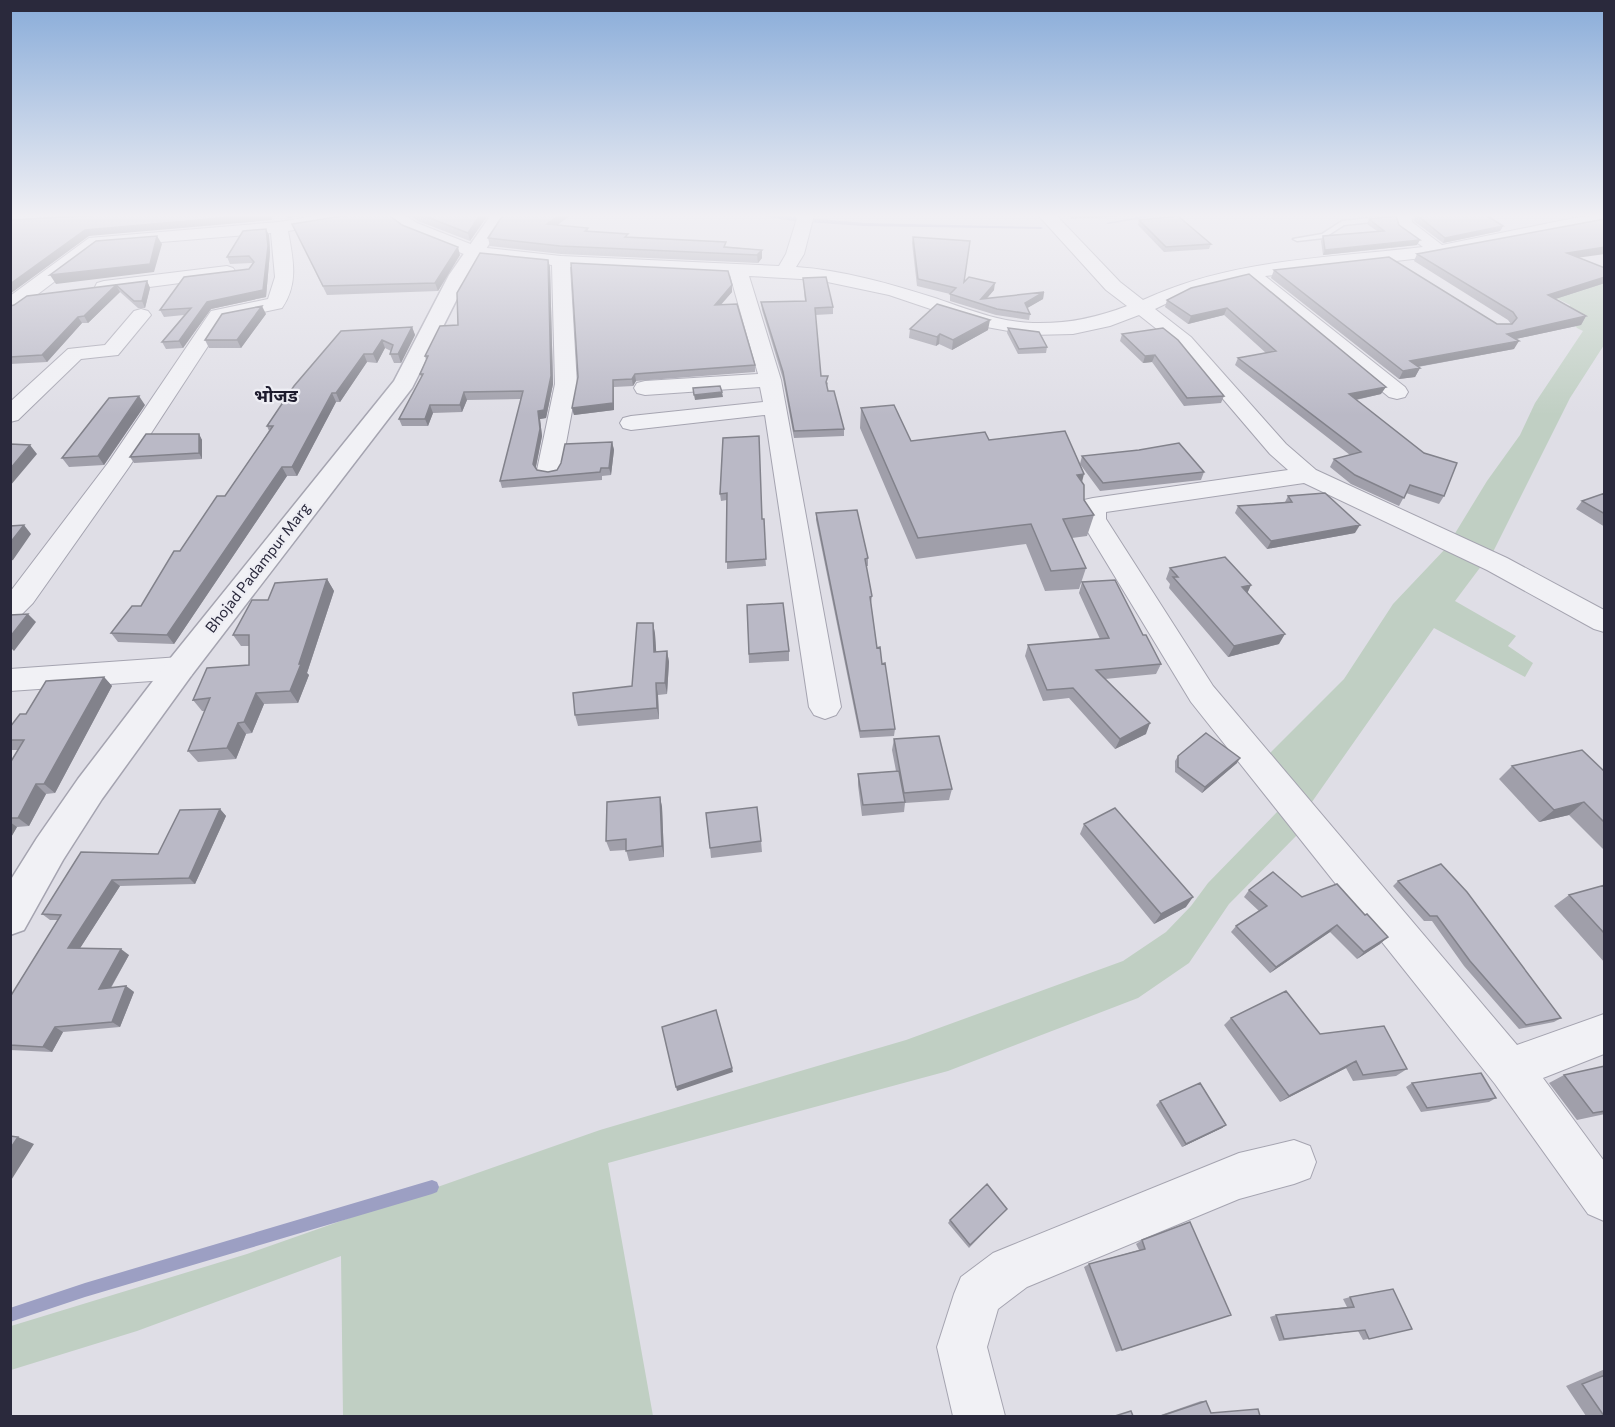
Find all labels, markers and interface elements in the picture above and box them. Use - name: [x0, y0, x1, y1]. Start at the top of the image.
- district label: भोजड: [254, 384, 299, 406]
- street label: Bhojad Padampur Marg: [201, 499, 313, 636]

